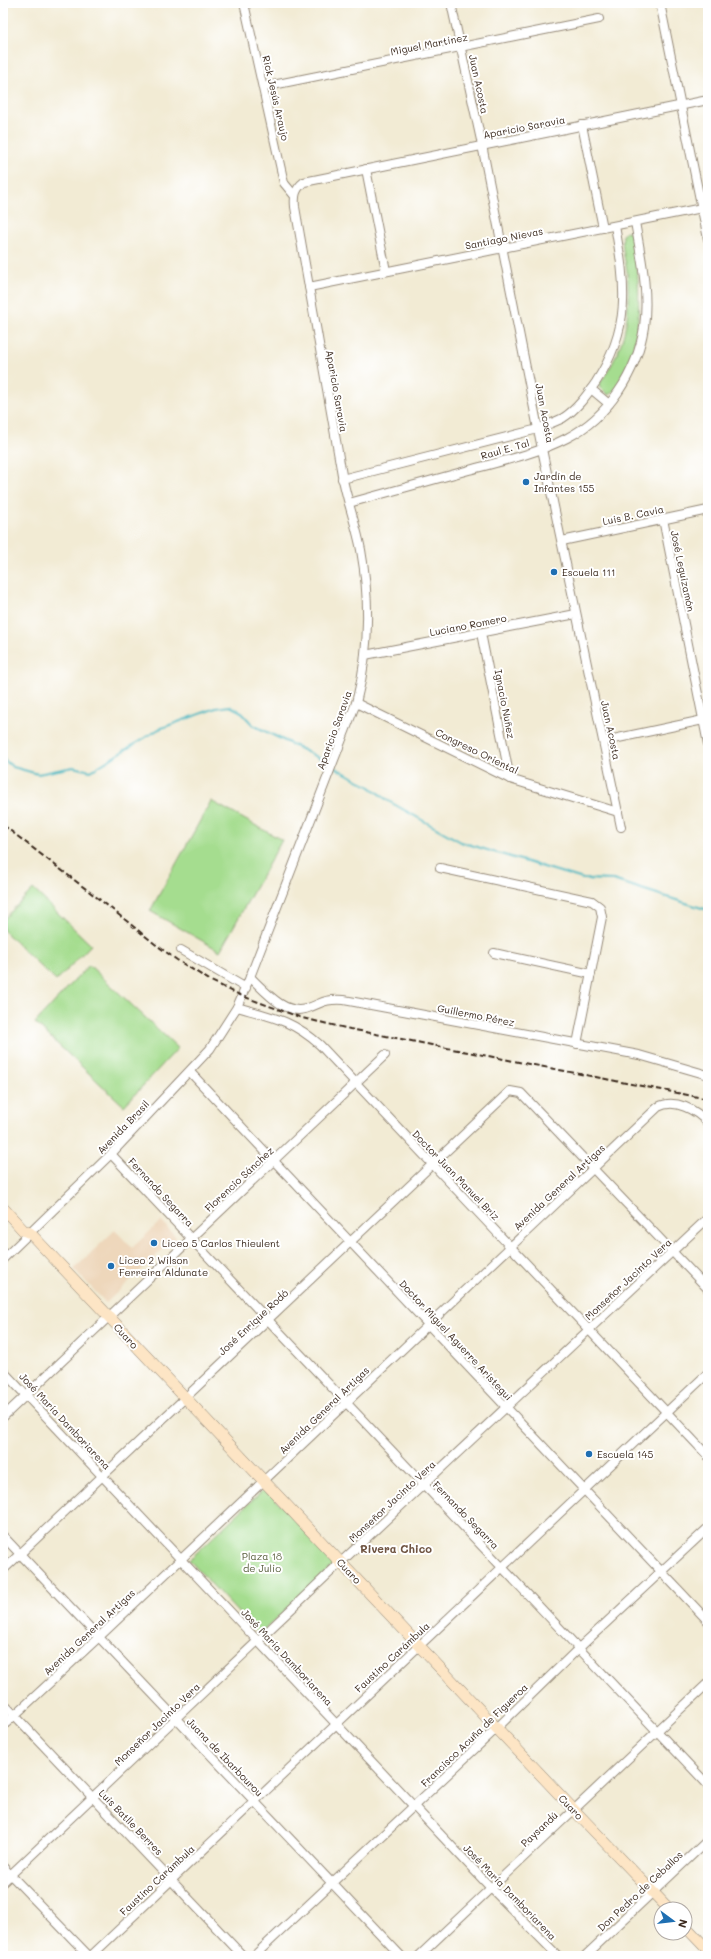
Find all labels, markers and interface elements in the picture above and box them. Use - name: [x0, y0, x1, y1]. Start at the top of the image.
- street label: Miguel Martínez: [389, 30, 469, 58]
- street label: Juan Acosta: [466, 53, 492, 115]
- street label: Rick Jesús Araujo: [259, 54, 293, 142]
- street label: Aparicio Saravia: [482, 112, 566, 142]
- street label: Santiago Nievas: [464, 224, 544, 252]
- street label: Aparicio Saravia: [323, 349, 351, 433]
- street label: Juan Acosta: [532, 382, 558, 444]
- street label: Raul E. Tal: [479, 435, 531, 463]
- place label: Jardín de Infantes 155: [534, 469, 595, 495]
- marker: Jardín de Infantes 155: [521, 477, 531, 487]
- street label: Luis B. Cavia: [601, 502, 665, 528]
- street label: José Leguizamón: [668, 529, 698, 613]
- place label: Escuela 111: [562, 565, 615, 579]
- marker: Escuela 111: [549, 567, 559, 577]
- street label: Luciano Romero: [428, 611, 508, 639]
- street label: Ignacio Nuñez: [491, 668, 519, 740]
- street label: Aparicio Saravia: [313, 689, 355, 771]
- street label: Juan Acosta: [598, 699, 624, 761]
- street label: Congreso Oriental: [433, 725, 521, 777]
- street label: Guillermo Pérez: [436, 1001, 516, 1029]
- street label: Avenida Brasil: [94, 1097, 152, 1157]
- street label: Doctor Juan Manuel Briz: [409, 1127, 503, 1223]
- street label: Avenida General Artigas: [510, 1141, 608, 1233]
- street label: Florencio Sánchez: [201, 1143, 277, 1215]
- street label: Fernando Segarra: [125, 1154, 197, 1230]
- street label: Monseñor Jacinto Vera: [582, 1235, 674, 1323]
- place label: Liceo 5 Carlos Thieulent: [162, 1236, 280, 1250]
- marker: Liceo 5 Carlos Thieulent: [149, 1238, 159, 1248]
- place label: Liceo 2 Wilson Ferreira Aldunate: [119, 1253, 208, 1279]
- marker: Liceo 2 Wilson Ferreira Aldunate: [106, 1261, 116, 1271]
- street label: Doctor Miguel Aguerre Aristegui: [396, 1277, 516, 1403]
- street label: José Enrique Rodó: [215, 1286, 291, 1358]
- street label: Cuaro: [111, 1320, 141, 1352]
- street label: Avenida General Artigas: [276, 1363, 372, 1457]
- street label: José María Damboriarena: [16, 1369, 114, 1473]
- place label: Escuela 145: [597, 1447, 653, 1461]
- marker: Escuela 145: [584, 1449, 594, 1459]
- street label: Monseñor Jacinto Vera: [346, 1457, 438, 1545]
- street label: Fernando Segarra: [430, 1478, 502, 1552]
- district label: Rivera Chico: [360, 1541, 432, 1556]
- park label: Plaza 18 de Julio: [242, 1549, 282, 1575]
- street label: Cuaro: [334, 1555, 364, 1587]
- street label: Avenida General Artigas: [40, 1586, 138, 1678]
- street label: José María Damboriarena: [238, 1605, 336, 1709]
- street label: Faustino Carámbula: [352, 1619, 432, 1695]
- street label: Monseñor Jacinto Vera: [111, 1679, 203, 1769]
- street label: Francisco Acuña de Figueroa: [418, 1680, 530, 1790]
- street label: Juana de Ibarbourou: [184, 1715, 266, 1799]
- street label: Luis Batlle Berres: [96, 1786, 166, 1858]
- street label: Cuaro: [556, 1791, 586, 1823]
- street label: Paysandú: [517, 1808, 561, 1850]
- street label: José María Damboriarena: [460, 1841, 560, 1943]
- street label: Faustino Carámbula: [117, 1842, 197, 1918]
- street label: Don Pedro de Ceballos: [594, 1848, 686, 1934]
- north arrow: [653, 1901, 693, 1941]
- text: N: [675, 1918, 691, 1930]

